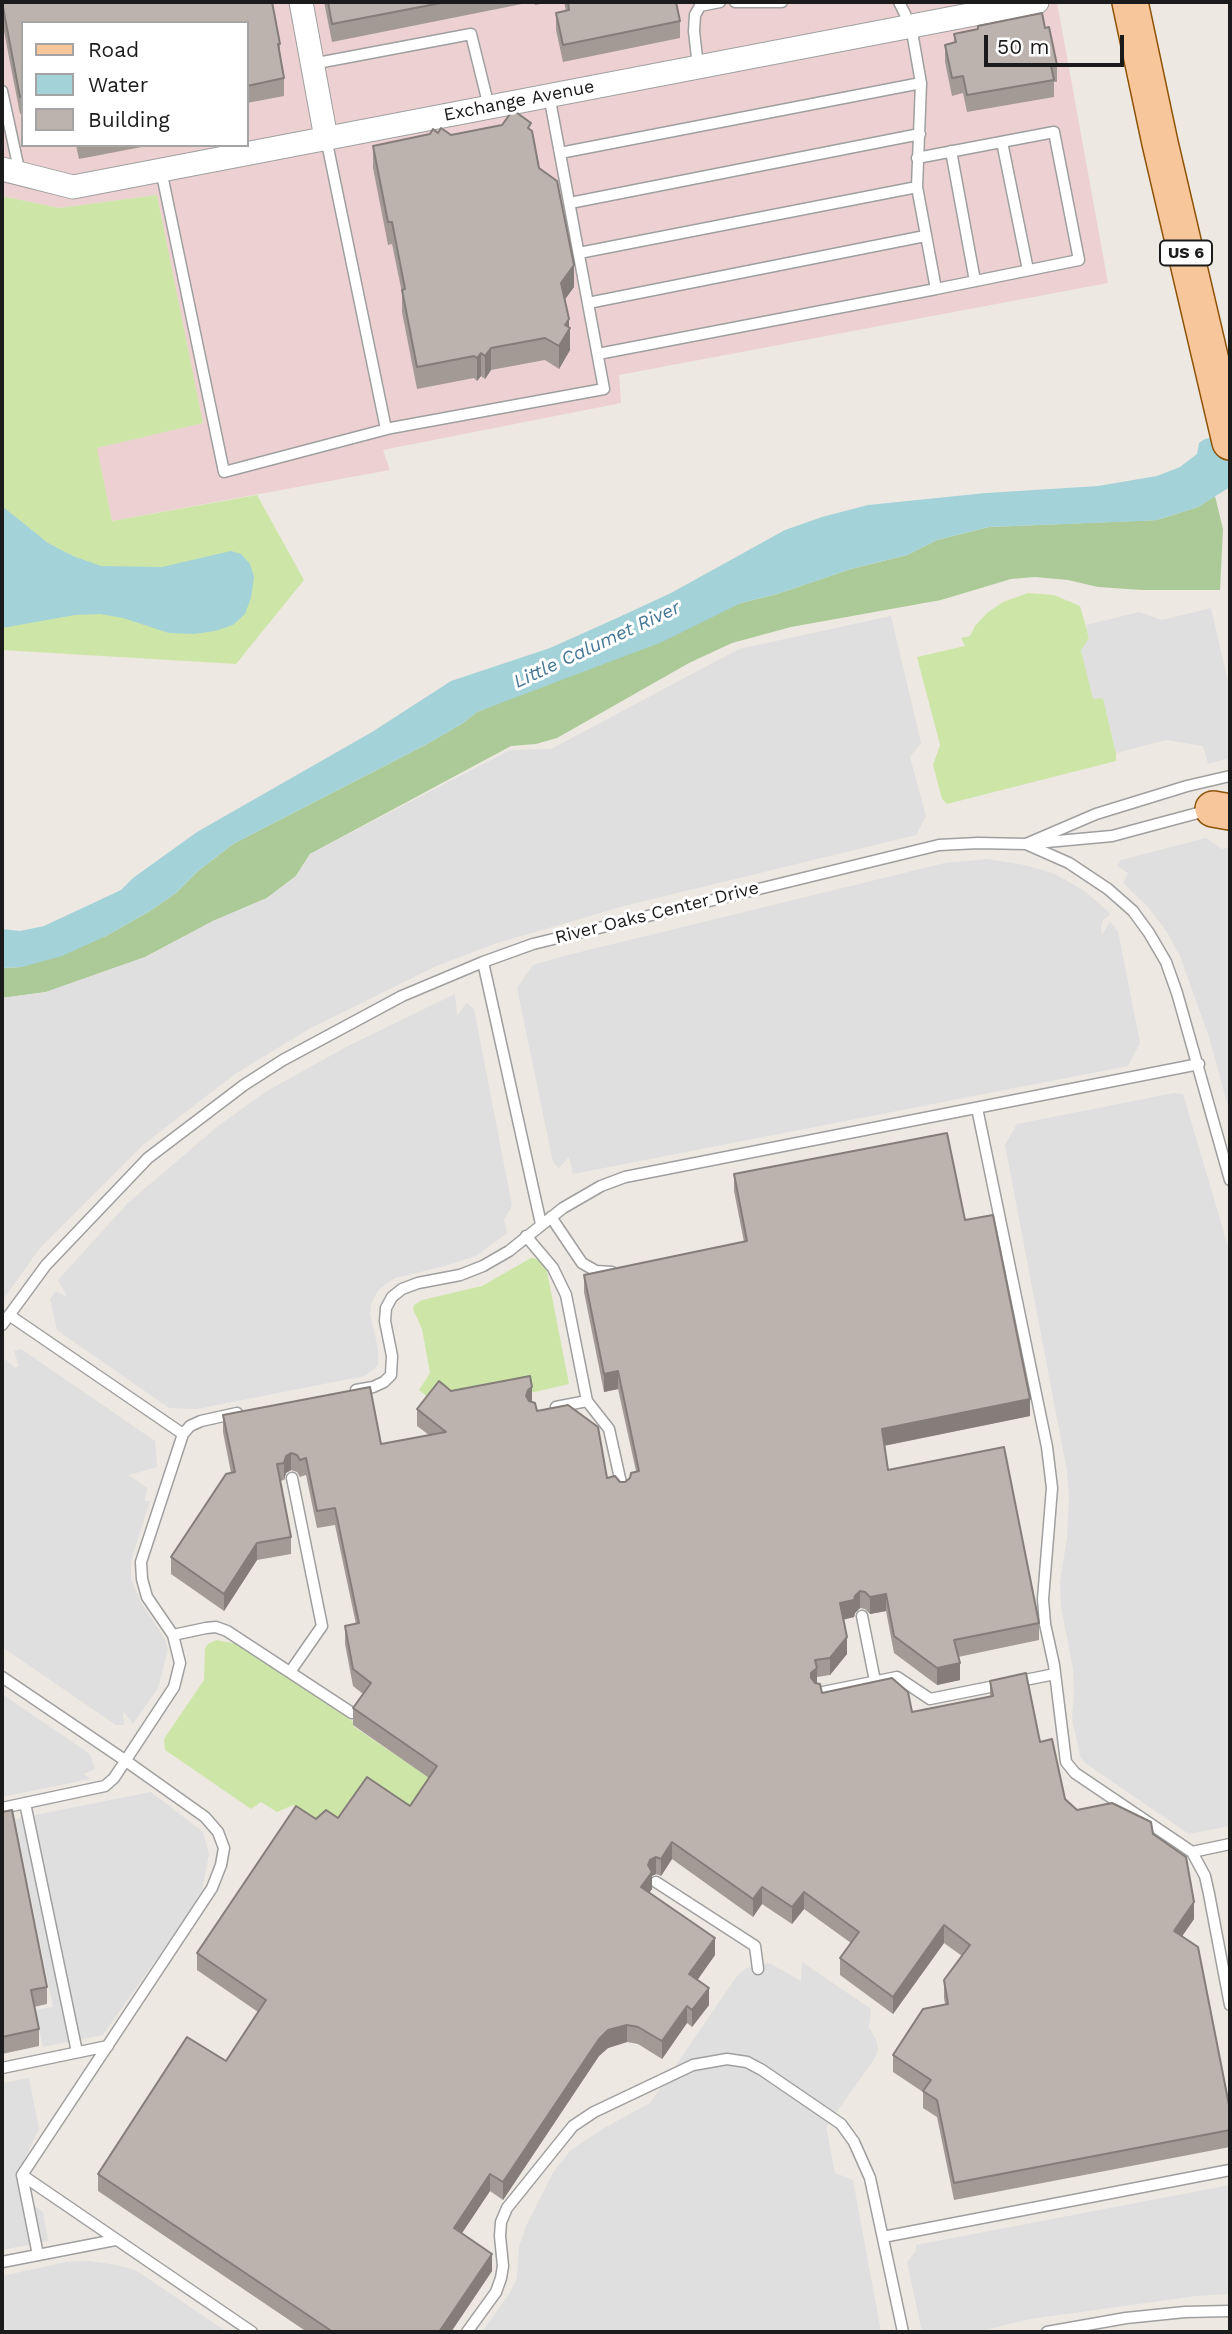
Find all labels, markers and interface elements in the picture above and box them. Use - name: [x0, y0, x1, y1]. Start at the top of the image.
- legend: [21, 21, 248, 147]
- scale bar: [987, 21, 1127, 65]
- text: 50 m: [997, 34, 1049, 59]
- text: Road: [88, 37, 139, 62]
- text: Water: [88, 72, 148, 97]
- street label: Exchange Avenue: [442, 76, 596, 126]
- text: Building: [88, 107, 170, 132]
- road number: US 6: [1160, 241, 1212, 266]
- water label: Little Calumet River: [510, 596, 684, 694]
- street label: River Oaks Center Drive: [553, 877, 761, 949]

